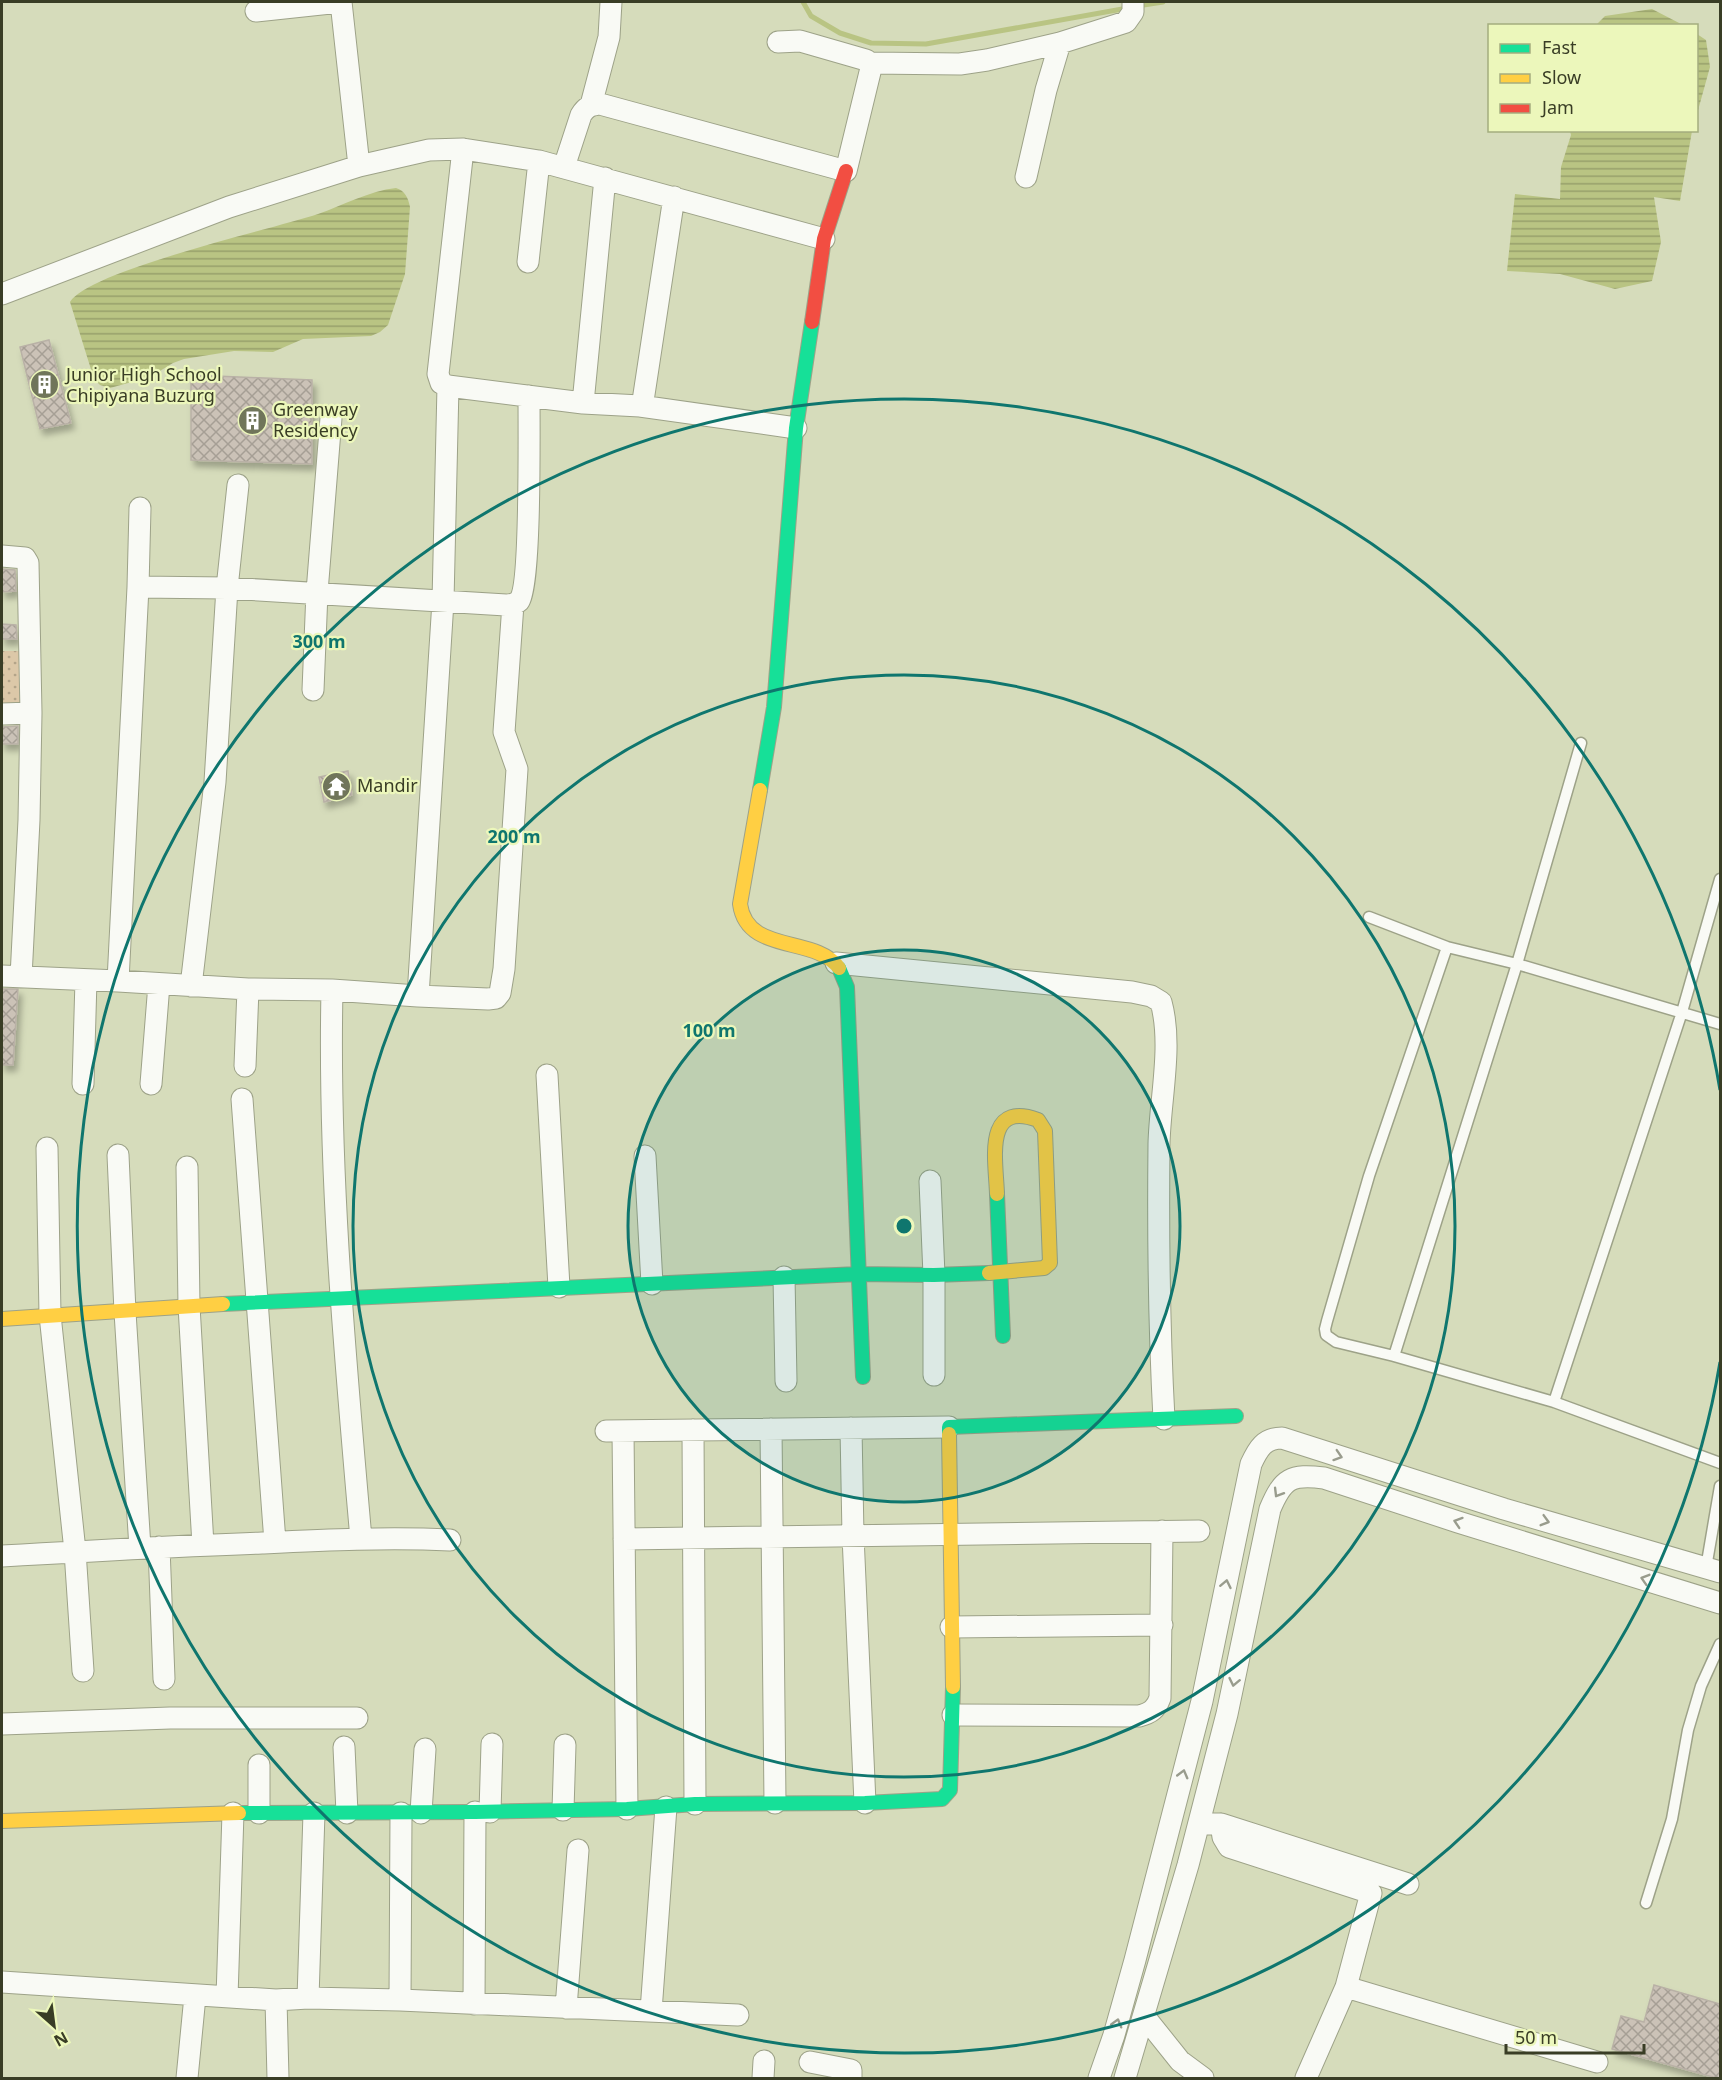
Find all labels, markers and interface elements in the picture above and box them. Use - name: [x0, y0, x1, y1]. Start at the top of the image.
- legend: [1488, 24, 1698, 132]
- text: Fast: [1542, 35, 1577, 59]
- text: Slow: [1542, 65, 1581, 89]
- text: Jam: [1540, 95, 1574, 119]
- place label: Junior High School Chipiyana Buzurg: [64, 362, 222, 407]
- building icon: Junior High School Chipiyana Buzurg: [29, 369, 61, 401]
- place label: Greenway Residency: [273, 397, 359, 442]
- building icon: Greenway Residency: [236, 404, 268, 436]
- text: 300 m: [292, 629, 346, 653]
- temple icon: Mandir: [320, 770, 352, 802]
- place label: Mandir: [357, 773, 418, 797]
- text: 200 m: [487, 824, 541, 848]
- text: 100 m: [682, 1018, 736, 1042]
- centre of rings: [894, 1216, 914, 1236]
- one-way arrow: [1332, 1449, 1343, 1462]
- one-way arrow: [1274, 1487, 1286, 1497]
- one-way arrow: [1539, 1514, 1549, 1526]
- one-way arrow: [1453, 1517, 1464, 1529]
- one-way arrow: [1640, 1574, 1651, 1586]
- one-way arrow: [1219, 1579, 1232, 1589]
- one-way arrow: [1228, 1677, 1241, 1687]
- one-way arrow: [1175, 1769, 1188, 1779]
- north arrow: [24, 1996, 84, 2056]
- scale bar: [1506, 2017, 1644, 2055]
- one-way arrow: [1110, 2018, 1123, 2028]
- text: 50 m: [1515, 2025, 1557, 2049]
- text: N: [50, 2026, 72, 2052]

